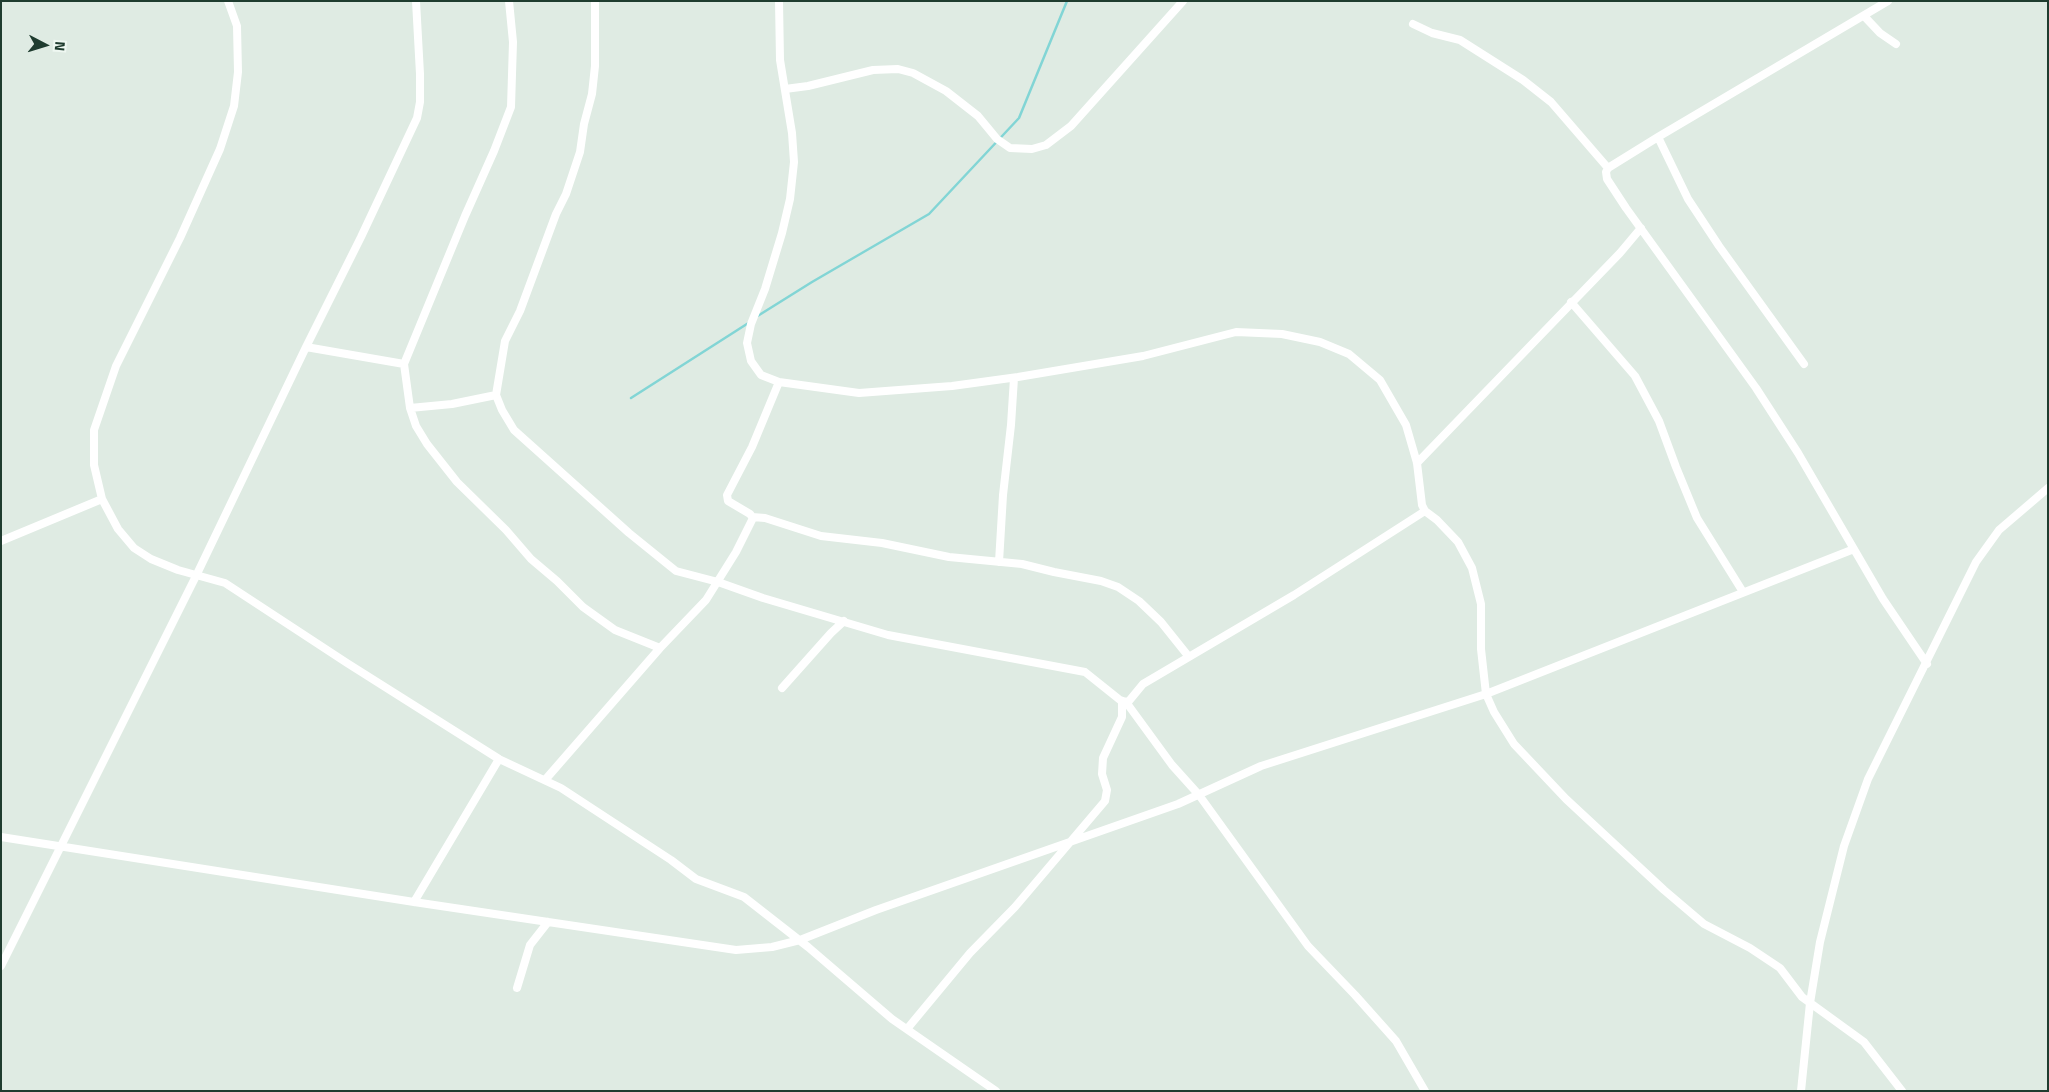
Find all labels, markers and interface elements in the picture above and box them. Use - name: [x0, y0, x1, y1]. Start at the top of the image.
- north arrow: [20, 20, 70, 70]
- text: N: [50, 41, 71, 52]

